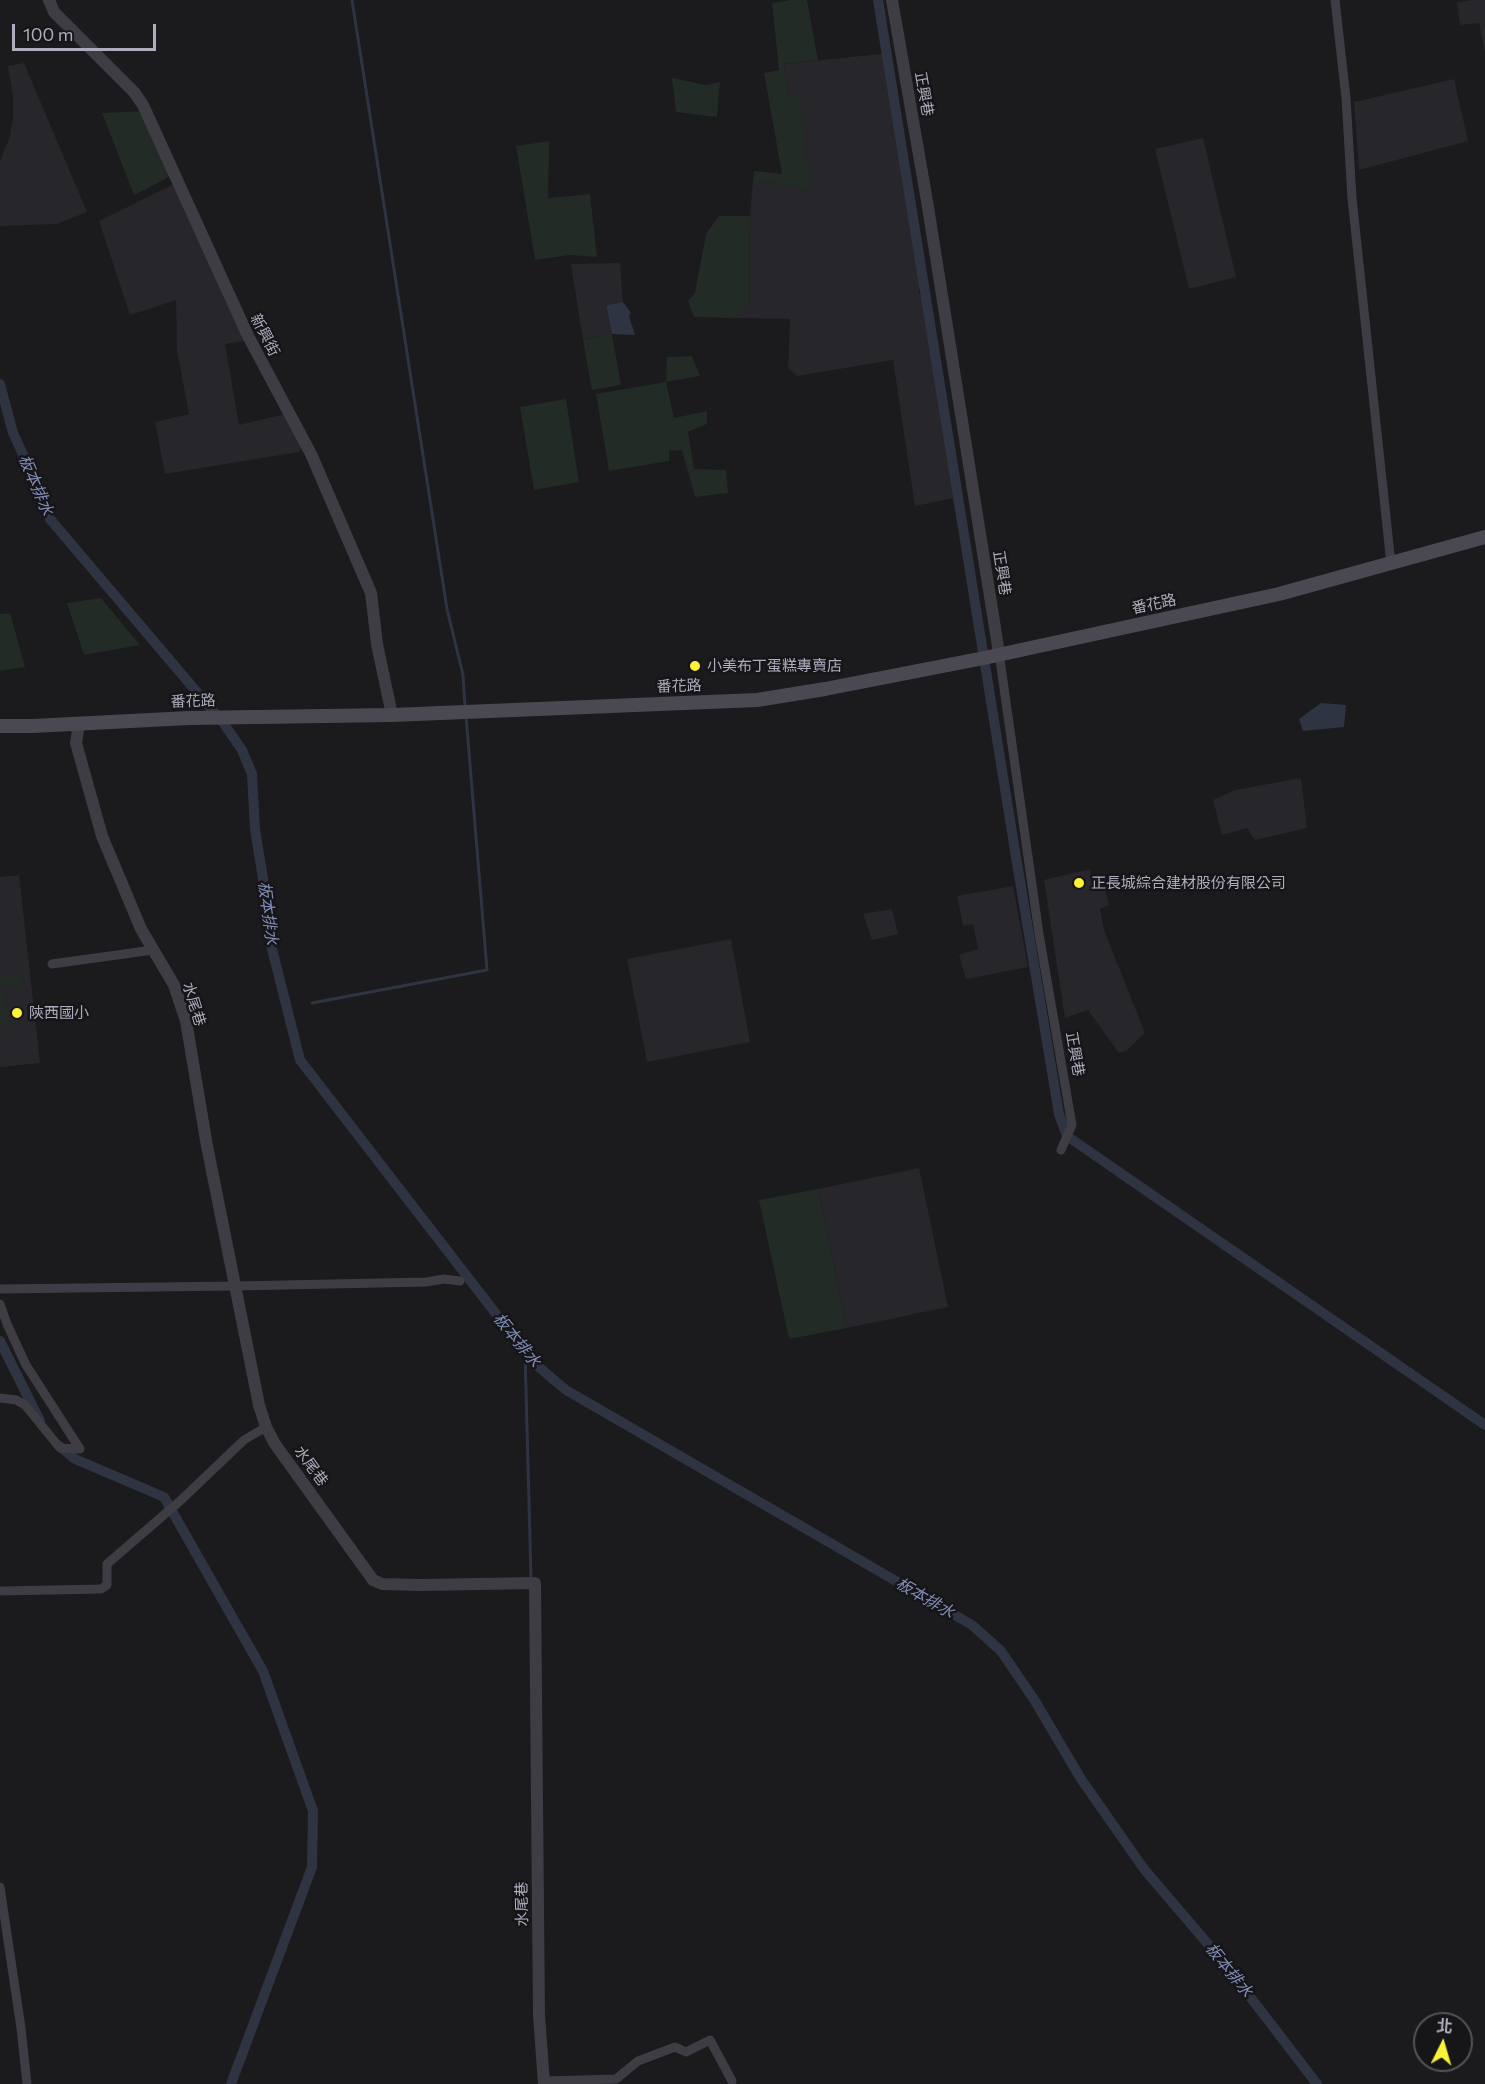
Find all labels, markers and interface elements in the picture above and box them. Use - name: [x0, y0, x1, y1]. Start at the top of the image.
- scale bar: [15, 12, 159, 50]
- text: 100 m: [23, 23, 73, 45]
- street label: 正興巷: [911, 70, 937, 118]
- street label: 新興街: [247, 311, 283, 359]
- water label: 板本排水: [15, 452, 57, 518]
- street label: 正興巷: [990, 549, 1014, 597]
- street label: 番花路: [1130, 591, 1178, 617]
- place label: 小美布丁蛋糕專賣店: [707, 657, 842, 675]
- marker: 小美布丁蛋糕專賣店: [688, 659, 702, 673]
- street label: 番花路: [656, 676, 702, 696]
- street label: 番花路: [170, 691, 216, 711]
- place label: 正長城綜合建材股份有限公司: [1091, 874, 1286, 892]
- marker: 正長城綜合建材股份有限公司: [1072, 876, 1086, 890]
- water label: 板本排水: [255, 880, 281, 946]
- street label: 水尾巷: [179, 980, 209, 1028]
- place label: 陝西國小: [29, 1004, 89, 1022]
- marker: 陝西國小: [10, 1006, 24, 1020]
- street label: 正興巷: [1062, 1030, 1088, 1078]
- water label: 板本排水: [489, 1309, 545, 1371]
- street label: 水尾巷: [290, 1443, 332, 1489]
- water label: 板本排水: [892, 1574, 958, 1622]
- street label: 水尾巷: [513, 1881, 531, 1927]
- water label: 板本排水: [1201, 1939, 1257, 2001]
- north arrow: [1413, 2012, 1473, 2072]
- text: 北: [1436, 2015, 1453, 2036]

